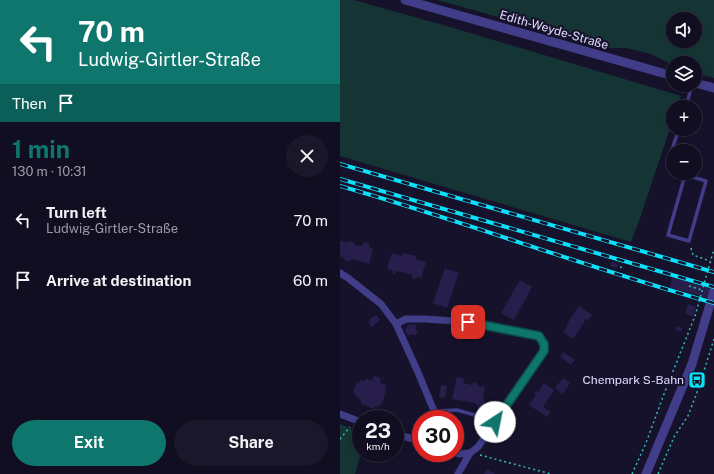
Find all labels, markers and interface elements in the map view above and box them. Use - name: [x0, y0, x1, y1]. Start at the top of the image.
- street label: Edith-Weyde-Straße: [498, 8, 610, 52]
- map controls: [666, 12, 702, 180]
- button: sound: [666, 12, 702, 48]
- text: 70 m: [78, 15, 145, 48]
- icon: left: [12, 16, 64, 68]
- text: Ludwig-Girtler-Straße: [78, 49, 261, 70]
- button: layers: [666, 56, 702, 92]
- icon: arrive: [55, 92, 77, 114]
- text: Then: [12, 95, 47, 112]
- button: +: [666, 100, 702, 136]
- text: 1 min: [12, 135, 70, 163]
- button: close: [286, 135, 328, 177]
- button: −: [666, 144, 702, 180]
- text: 130 m · 10:31: [12, 164, 87, 179]
- text: Turn left: [46, 204, 107, 221]
- icon: left: [12, 209, 34, 231]
- text: 70 m: [293, 212, 328, 229]
- text: Ludwig-Girtler-Straße: [46, 221, 178, 236]
- icon: arrive: [12, 269, 34, 291]
- text: Arrive at destination: [46, 272, 191, 289]
- text: 60 m: [293, 272, 328, 289]
- pin: [451, 305, 485, 339]
- icon: arrive: [457, 311, 479, 333]
- bus stop icon: Chempark S-Bahn: [687, 370, 707, 390]
- place label: Chempark S-Bahn: [582, 373, 684, 387]
- position arrow: [474, 401, 516, 443]
- speed limit sign: 30: [412, 410, 464, 462]
- text: 23: [365, 419, 391, 443]
- button: Exit: [12, 420, 166, 466]
- button: Share: [174, 420, 328, 466]
- text: km/h: [366, 440, 390, 452]

